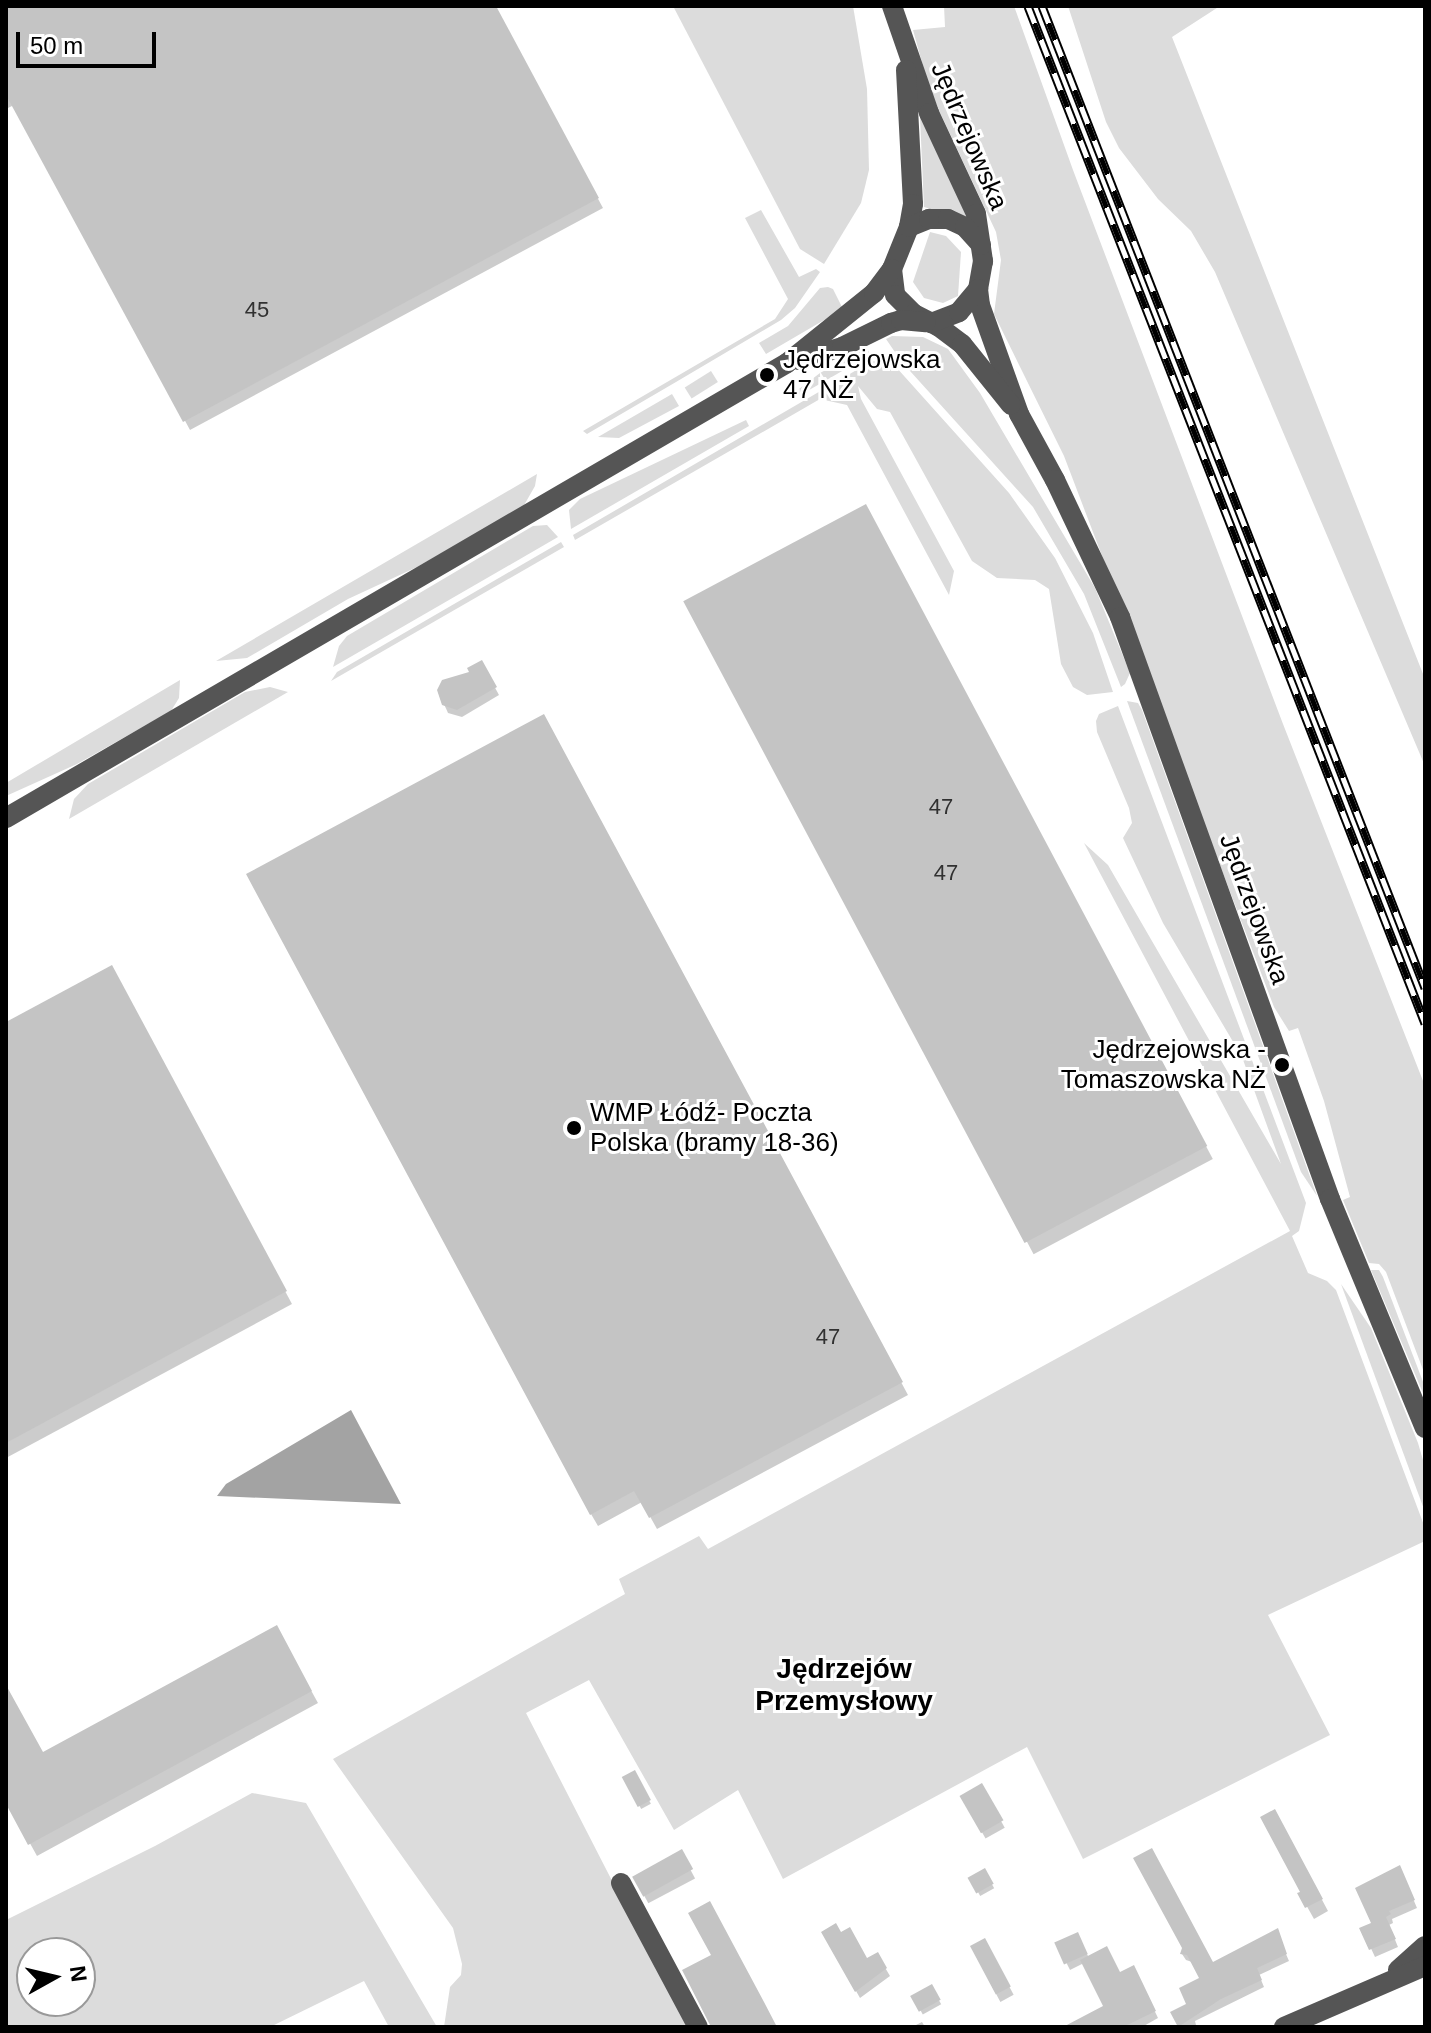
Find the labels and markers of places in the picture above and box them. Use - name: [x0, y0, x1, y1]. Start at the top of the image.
- place label: Jędrzejowska 47 NŻ: [783, 344, 941, 406]
- marker: Jędrzejowska 47 NŻ: [758, 366, 776, 384]
- place label: Jędrzejowska - Tomaszowska NŻ: [1061, 1034, 1266, 1096]
- marker: Jędrzejowska - Tomaszowska NŻ: [1273, 1056, 1291, 1074]
- place label: WMP Łódź- Poczta Polska (bramy 18-36): [590, 1097, 839, 1158]
- marker: WMP Łódź- Poczta Polska (bramy 18-36): [565, 1119, 583, 1137]

